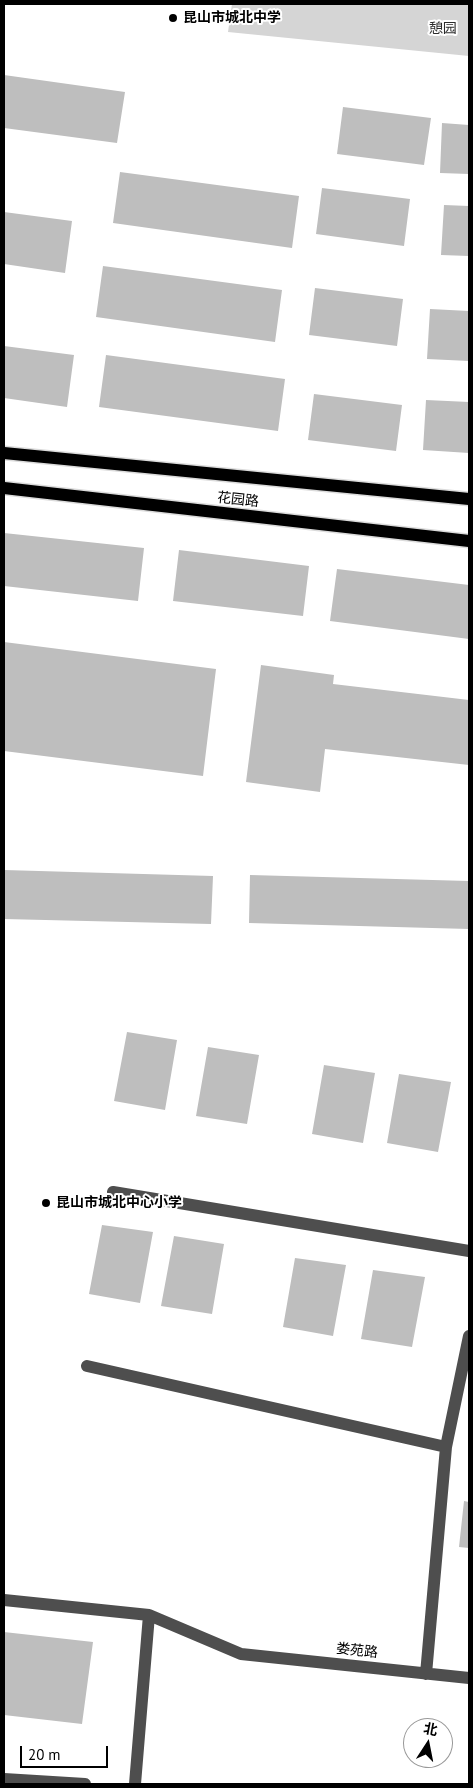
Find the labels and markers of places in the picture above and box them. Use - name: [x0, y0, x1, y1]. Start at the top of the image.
- place label: 昆山市城北中学: [183, 10, 281, 26]
- marker: 昆山市城北中学: [167, 12, 179, 24]
- place label: 昆山市城北中心小学: [56, 1195, 182, 1211]
- marker: 昆山市城北中心小学: [40, 1197, 52, 1209]

